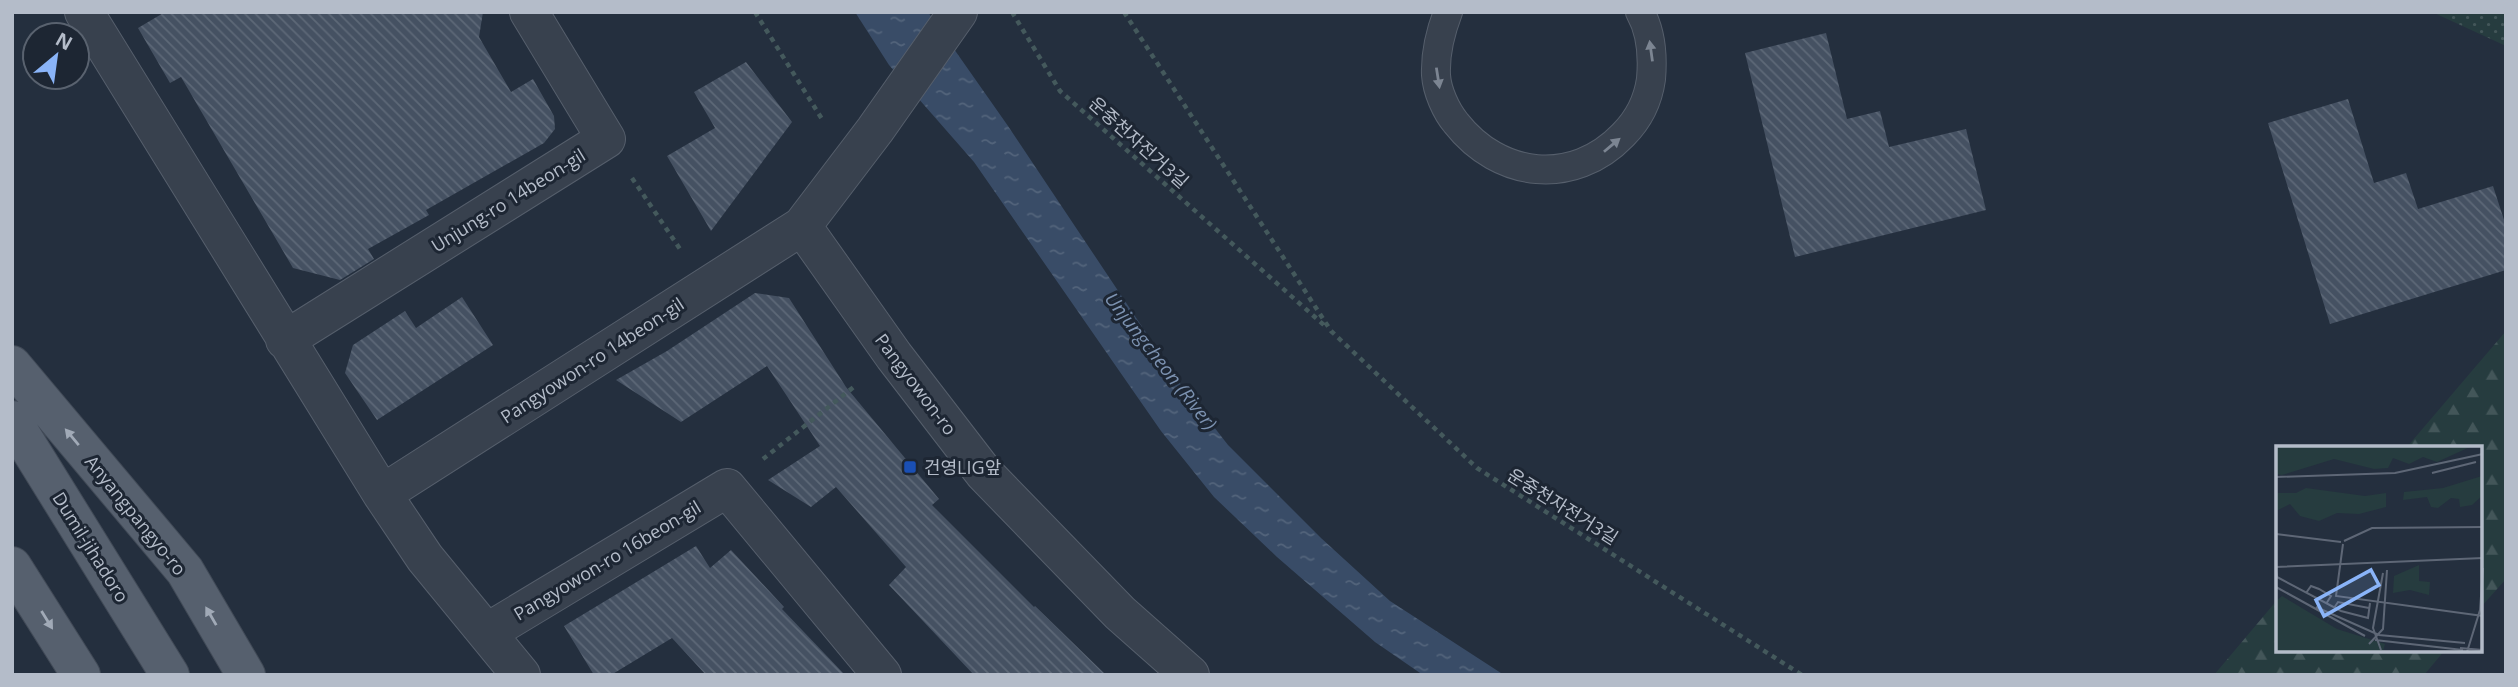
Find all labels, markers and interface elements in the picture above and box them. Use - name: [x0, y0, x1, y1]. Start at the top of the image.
- north arrow: [21, 21, 91, 91]
- text: N: [51, 26, 77, 56]
- one-way arrow: [1645, 40, 1656, 62]
- one-way arrow: [1433, 67, 1444, 89]
- street label: 운중천자전거3길: [1084, 91, 1194, 193]
- one-way arrow: [1603, 138, 1620, 153]
- street label: Unjung-ro 14beon-gil: [426, 143, 590, 257]
- water label: Unjungcheon (River): [1099, 287, 1223, 435]
- street label: Pangyowon-ro 14beon-gil: [496, 292, 688, 428]
- street label: Pangyowon-ro: [870, 328, 962, 440]
- one-way arrow: [65, 428, 80, 445]
- inset map: [2276, 446, 2483, 652]
- street label: Anyangpangyo-ro: [80, 450, 192, 580]
- place label: 건영LIG앞: [924, 455, 1001, 479]
- marker: 건영LIG앞: [902, 459, 918, 475]
- street label: 운중천자전거3길: [1503, 462, 1623, 550]
- street label: Dumil-jihadoro: [47, 487, 135, 607]
- street label: Pangyowon-ro 16beon-gil: [509, 495, 705, 625]
- one-way arrow: [205, 606, 217, 625]
- one-way arrow: [40, 611, 53, 630]

